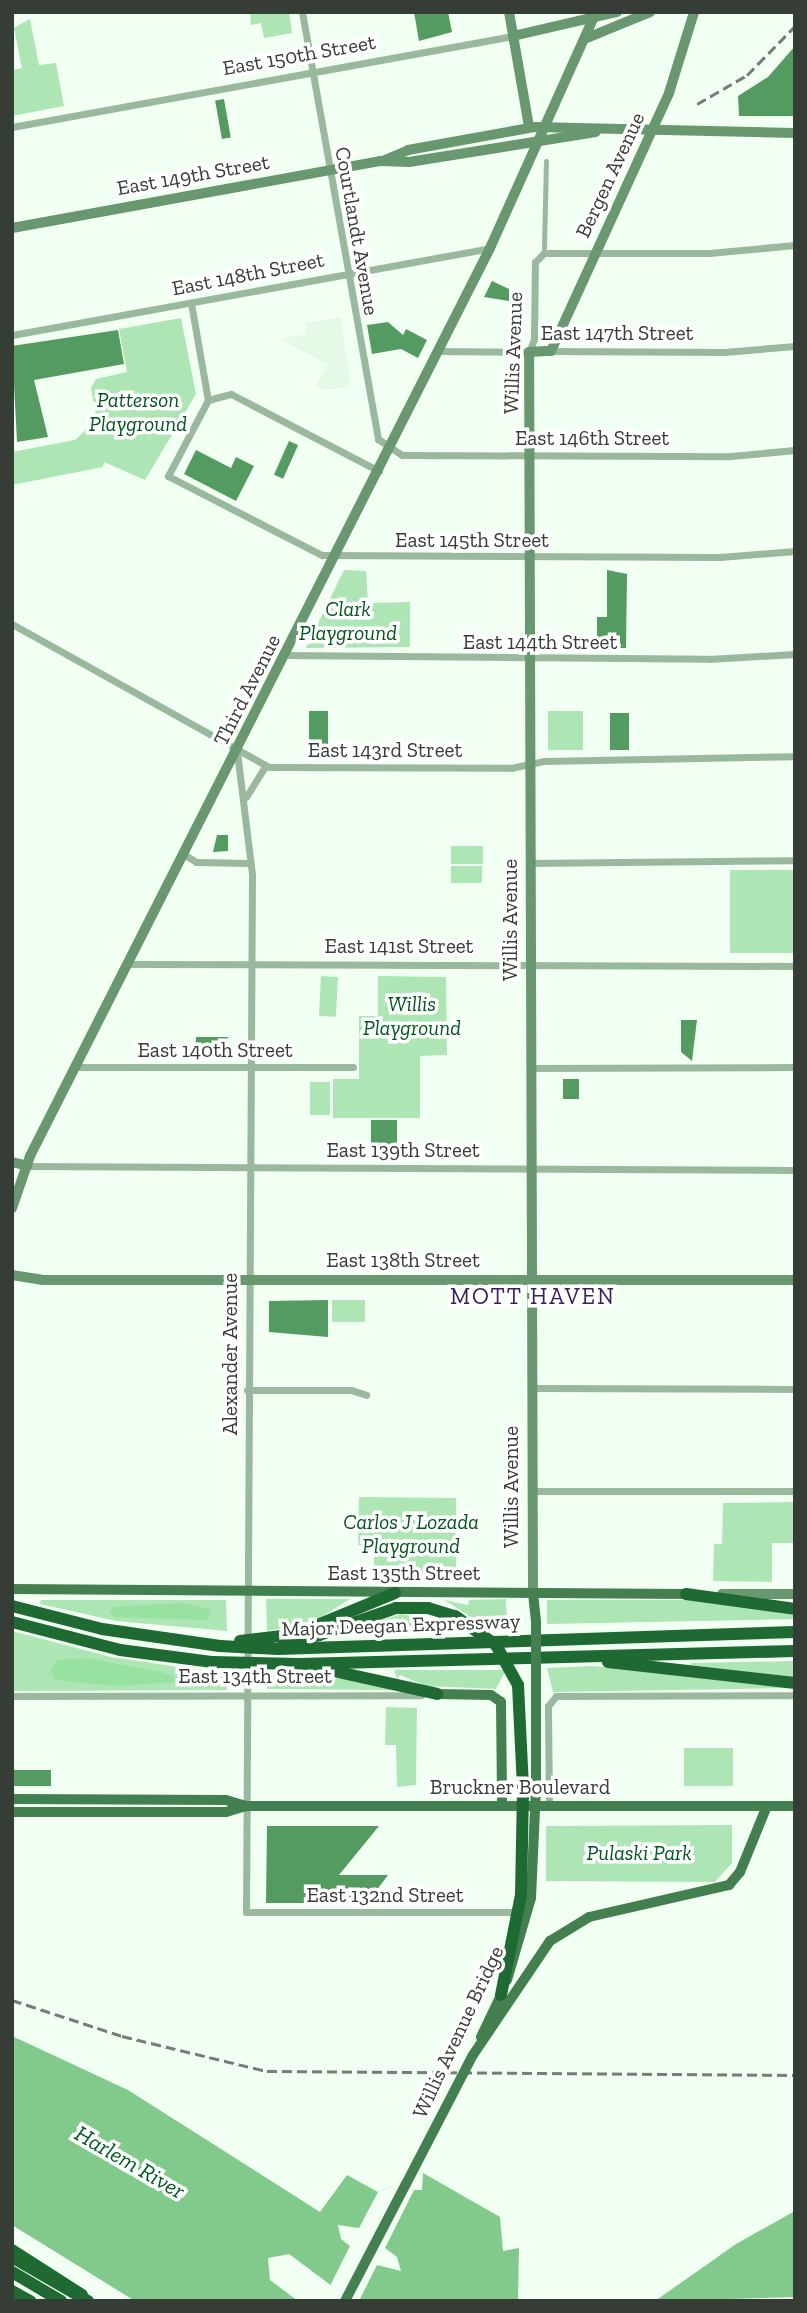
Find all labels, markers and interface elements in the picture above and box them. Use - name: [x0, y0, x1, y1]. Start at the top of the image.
- street label: East 150th Street: [221, 29, 377, 81]
- street label: Bergen Avenue: [570, 108, 650, 242]
- street label: Courtlandt Avenue: [330, 145, 384, 317]
- street label: East 149th Street: [115, 149, 271, 201]
- street label: East 148th Street: [170, 247, 326, 301]
- street label: Willis Avenue: [498, 291, 528, 415]
- street label: East 147th Street: [541, 320, 693, 346]
- park label: Patterson Playground: [89, 387, 187, 437]
- street label: East 146th Street: [515, 425, 669, 451]
- street label: East 145th Street: [395, 527, 549, 553]
- park label: Clark Playground: [299, 596, 397, 646]
- street label: East 144th Street: [463, 629, 617, 655]
- street label: Third Avenue: [208, 630, 286, 750]
- street label: East 143rd Street: [308, 737, 462, 763]
- street label: Willis Avenue: [497, 859, 523, 981]
- street label: East 141st Street: [325, 933, 473, 959]
- park label: Willis Playground: [363, 991, 461, 1041]
- street label: East 140th Street: [137, 1037, 293, 1063]
- street label: East 139th Street: [326, 1137, 480, 1163]
- street label: East 138th Street: [326, 1247, 480, 1273]
- street label: Alexander Avenue: [217, 1272, 243, 1436]
- district label: MOTT HAVEN: [451, 1282, 615, 1310]
- street label: Willis Avenue: [498, 1426, 524, 1548]
- park label: Carlos J Lozada Playground: [343, 1509, 479, 1559]
- street label: East 135th Street: [327, 1560, 481, 1586]
- street label: Major Deegan Expressway: [281, 1608, 521, 1642]
- street label: East 134th Street: [178, 1663, 332, 1689]
- street label: Bruckner Boulevard: [430, 1774, 610, 1800]
- park label: Pulaski Park: [586, 1840, 692, 1866]
- street label: East 132nd Street: [306, 1882, 464, 1908]
- street label: Willis Avenue Bridge: [407, 1942, 509, 2122]
- water label: Harlem River: [70, 2119, 190, 2205]

